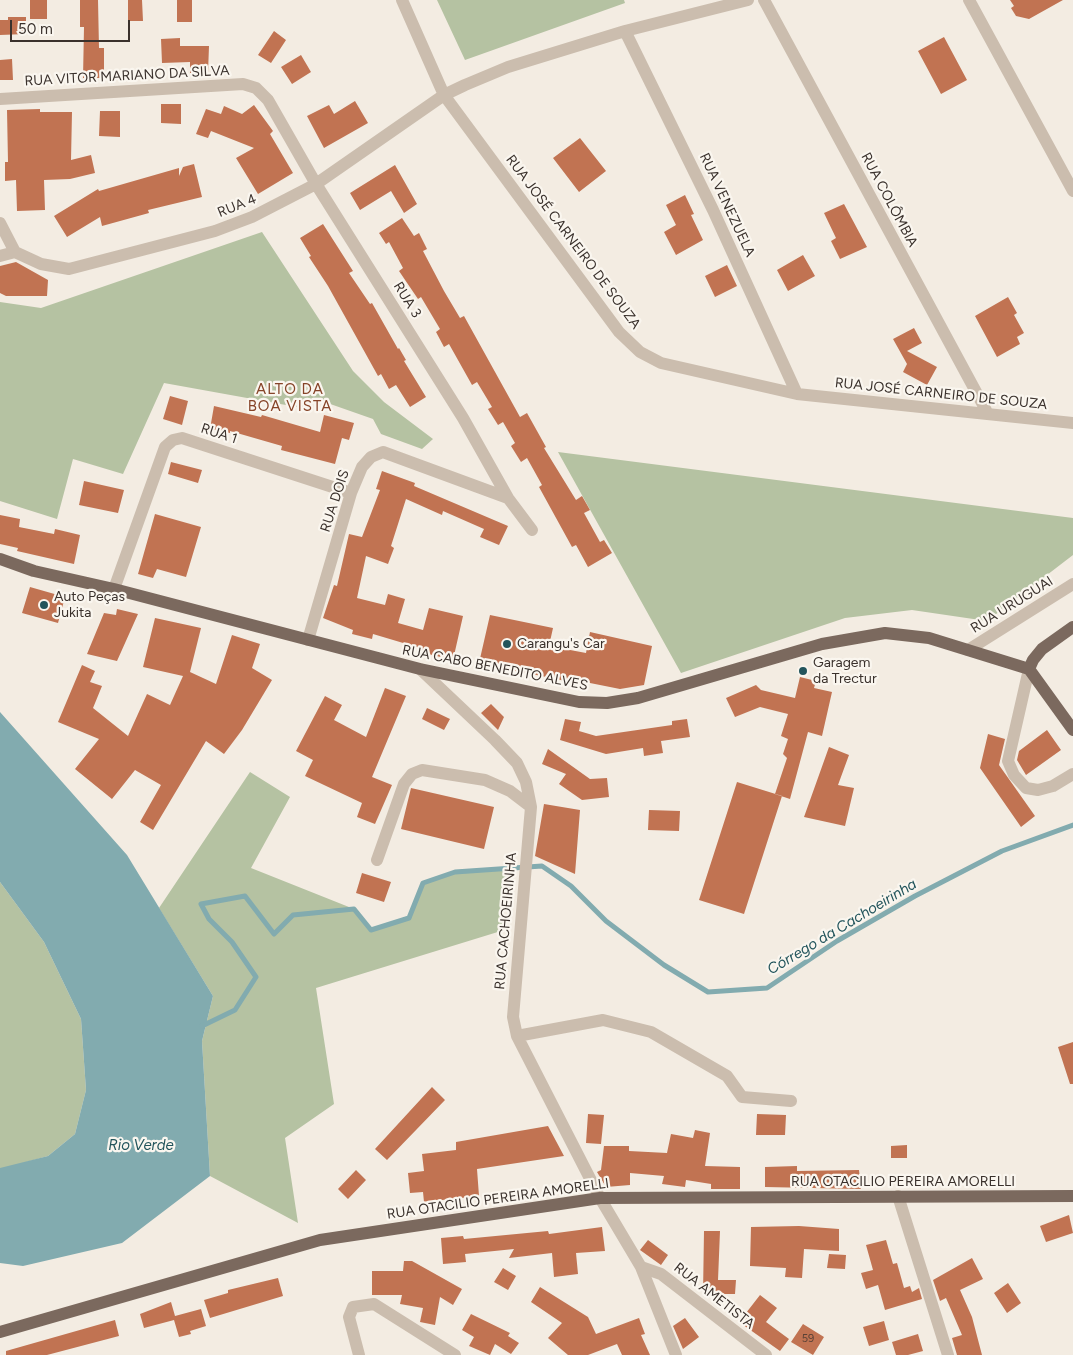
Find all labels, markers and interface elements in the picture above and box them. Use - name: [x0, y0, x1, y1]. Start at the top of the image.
- scale bar: [12, 10, 132, 42]
- text: 50 m: [18, 20, 53, 38]
- street label: RUA VITOR MARIANO DA SILVA: [24, 62, 230, 90]
- street label: RUA VENEZUELA: [696, 150, 758, 260]
- street label: RUA COLÔMBIA: [857, 150, 921, 250]
- street label: RUA JOSÉ CARNEIRO DE SOUZA: [502, 152, 644, 332]
- street label: RUA 4: [215, 191, 259, 221]
- street label: RUA 3: [389, 279, 425, 321]
- street label: RUA JOSÉ CARNEIRO DE SOUZA: [834, 374, 1048, 414]
- district label: ALTO DA BOA VISTA: [247, 381, 333, 416]
- street label: RUA 1: [199, 420, 239, 448]
- street label: RUA DOIS: [317, 468, 353, 534]
- street label: RUA URUGUAI: [968, 573, 1056, 637]
- place label: Auto Peças Jukita: [54, 589, 125, 622]
- marker: Auto Peças Jukita: [38, 599, 50, 611]
- place label: Carangu's Car: [517, 636, 605, 652]
- marker: Carangu's Car: [501, 638, 513, 650]
- street label: RUA CABO BENEDITO ALVES: [401, 642, 589, 694]
- place label: Garagem da Trectur: [813, 655, 877, 688]
- marker: Garagem da Trectur: [797, 665, 809, 677]
- street label: RUA CACHOEIRINHA: [492, 852, 520, 990]
- water label: Córrego da Cachoeirinha: [764, 875, 920, 979]
- water label: Rio Verde: [108, 1137, 174, 1155]
- street label: RUA OTACILIO PEREIRA AMORELLI: [791, 1174, 1015, 1190]
- street label: RUA OTACILIO PEREIRA AMORELLI: [386, 1175, 610, 1223]
- street label: RUA AMETISTA: [670, 1259, 758, 1333]
- house number: 59: [802, 1332, 814, 1346]

